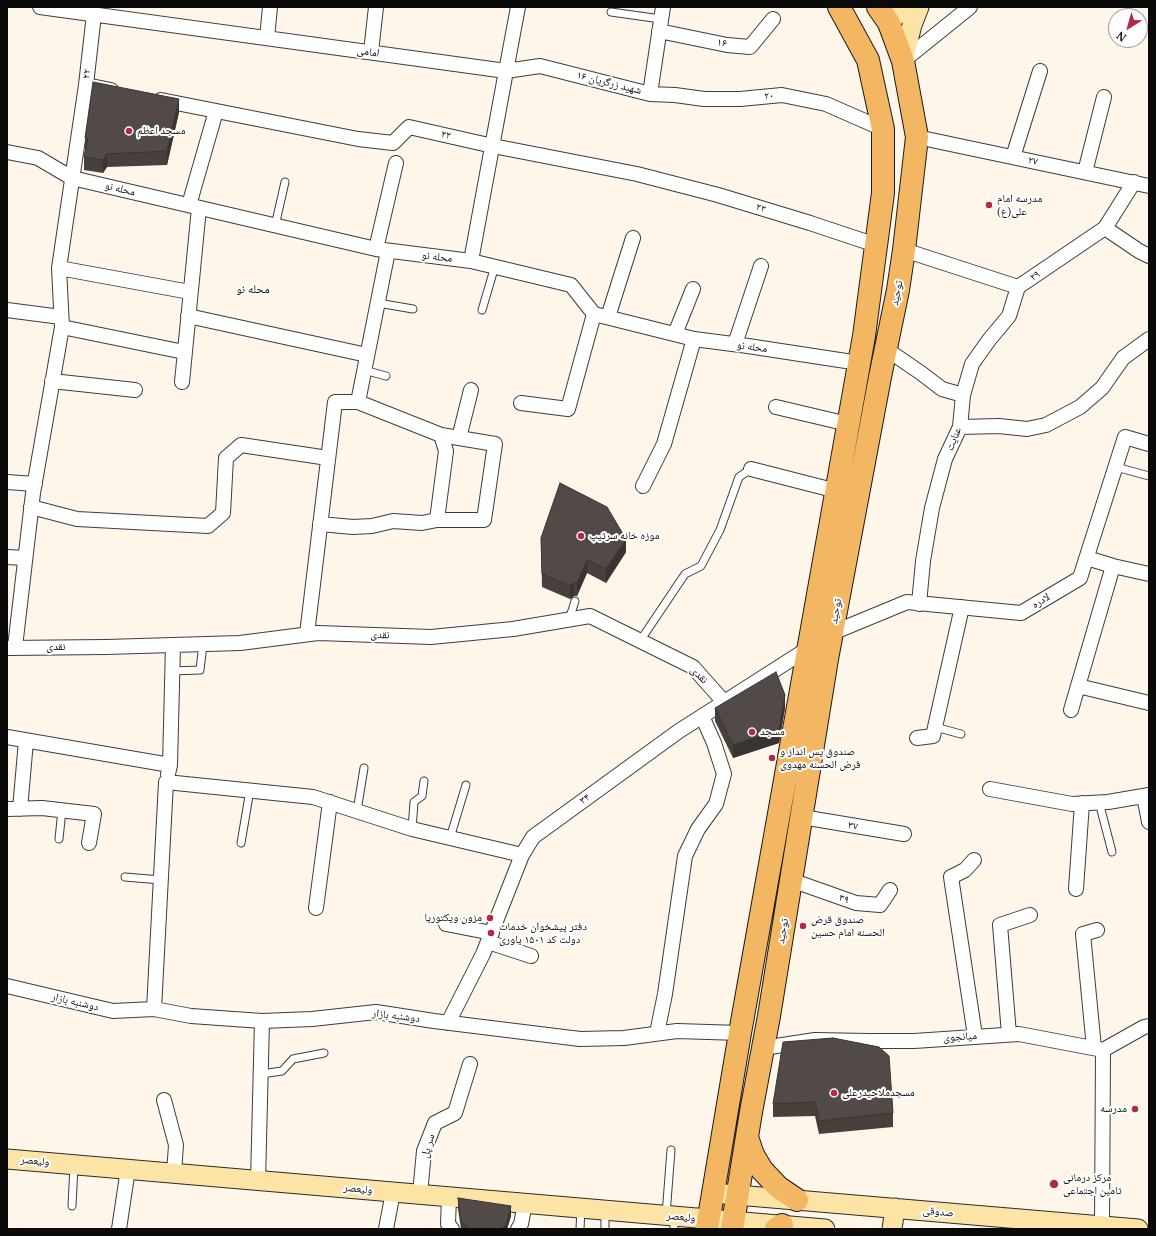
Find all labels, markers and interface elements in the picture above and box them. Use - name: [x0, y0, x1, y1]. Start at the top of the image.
- north arrow: [1108, 8, 1148, 48]
- text: N: [1114, 29, 1129, 45]
- street label: ۱۶: [716, 36, 728, 50]
- street label: امامی: [356, 44, 380, 60]
- street label: ۲۲: [80, 68, 94, 80]
- street label: ۱۶ شهید زرگریان: [575, 69, 643, 97]
- street label: ۲۰: [763, 89, 775, 103]
- place label: مسجد اعظم: [137, 124, 185, 138]
- marker: مسجد اعظم: [124, 126, 134, 136]
- street label: ۲۲: [440, 127, 452, 143]
- street label: ۲۷: [1027, 154, 1039, 168]
- street label: محله نو: [103, 179, 137, 199]
- place label: مدرسه امام علی(ع): [997, 192, 1042, 218]
- street label: ۲۲: [754, 200, 768, 216]
- marker: مدرسه امام علی(ع): [984, 200, 994, 210]
- street label: محله نو: [421, 249, 453, 265]
- street label: ۲۹: [1027, 268, 1043, 284]
- street label: توحید: [888, 279, 906, 307]
- district label: محله نو: [236, 283, 270, 297]
- street label: محله نو: [736, 338, 768, 356]
- street label: عنایت: [943, 425, 965, 453]
- place label: موزه خانه سرتیپ: [589, 529, 659, 543]
- marker: موزه خانه سرتیپ: [576, 531, 586, 541]
- street label: لادره: [1029, 590, 1053, 612]
- street label: توحید: [827, 597, 845, 625]
- street label: نقدی: [370, 628, 390, 642]
- street label: نقدی: [46, 640, 66, 654]
- street label: نقدی: [688, 664, 710, 686]
- place label: مسجد: [760, 725, 785, 739]
- marker: مسجد: [747, 727, 757, 737]
- place label: صندوق پس انداز و قرض الحسنه مهدوی: [780, 745, 861, 771]
- marker: صندوق پس انداز و قرض الحسنه مهدوی: [767, 753, 777, 763]
- street label: ۳۴: [577, 791, 593, 807]
- street label: ۳۷: [847, 819, 859, 833]
- street label: ۳۹: [837, 891, 851, 907]
- place label: مزون ویکتوریا: [424, 911, 482, 925]
- marker: مزون ویکتوریا: [485, 913, 495, 923]
- place label: صندوق قرض الحسنه امام حسین: [811, 913, 885, 939]
- street label: توحید: [775, 918, 791, 944]
- place label: دفتر پیشخوان خدمات دولت کد ۱۵۰۱ یاوری: [499, 920, 587, 946]
- marker: صندوق قرض الحسنه امام حسین: [798, 921, 808, 931]
- marker: دفتر پیشخوان خدمات دولت کد ۱۵۰۱ یاوری: [486, 928, 496, 938]
- street label: دوشنبه بازار: [50, 990, 100, 1014]
- street label: دوشنبه بازار: [371, 1007, 421, 1025]
- street label: میانجوی: [943, 1029, 977, 1045]
- place label: مسجدملاحیدرعلی: [842, 1086, 915, 1100]
- marker: مسجدملاحیدرعلی: [829, 1088, 839, 1098]
- place label: مدرسه: [1100, 1102, 1127, 1116]
- marker: مدرسه: [1130, 1104, 1140, 1114]
- street label: سر پل: [418, 1132, 438, 1160]
- street label: ولیعصر: [20, 1153, 50, 1169]
- place label: مرکز درمانی تامین اجتماعی: [1063, 1171, 1122, 1197]
- marker: مرکز درمانی تامین اجتماعی: [1048, 1178, 1060, 1190]
- street label: ولیعصر: [343, 1181, 373, 1197]
- street label: صدوقی: [922, 1204, 954, 1220]
- street label: ولیعصر: [666, 1209, 696, 1225]

